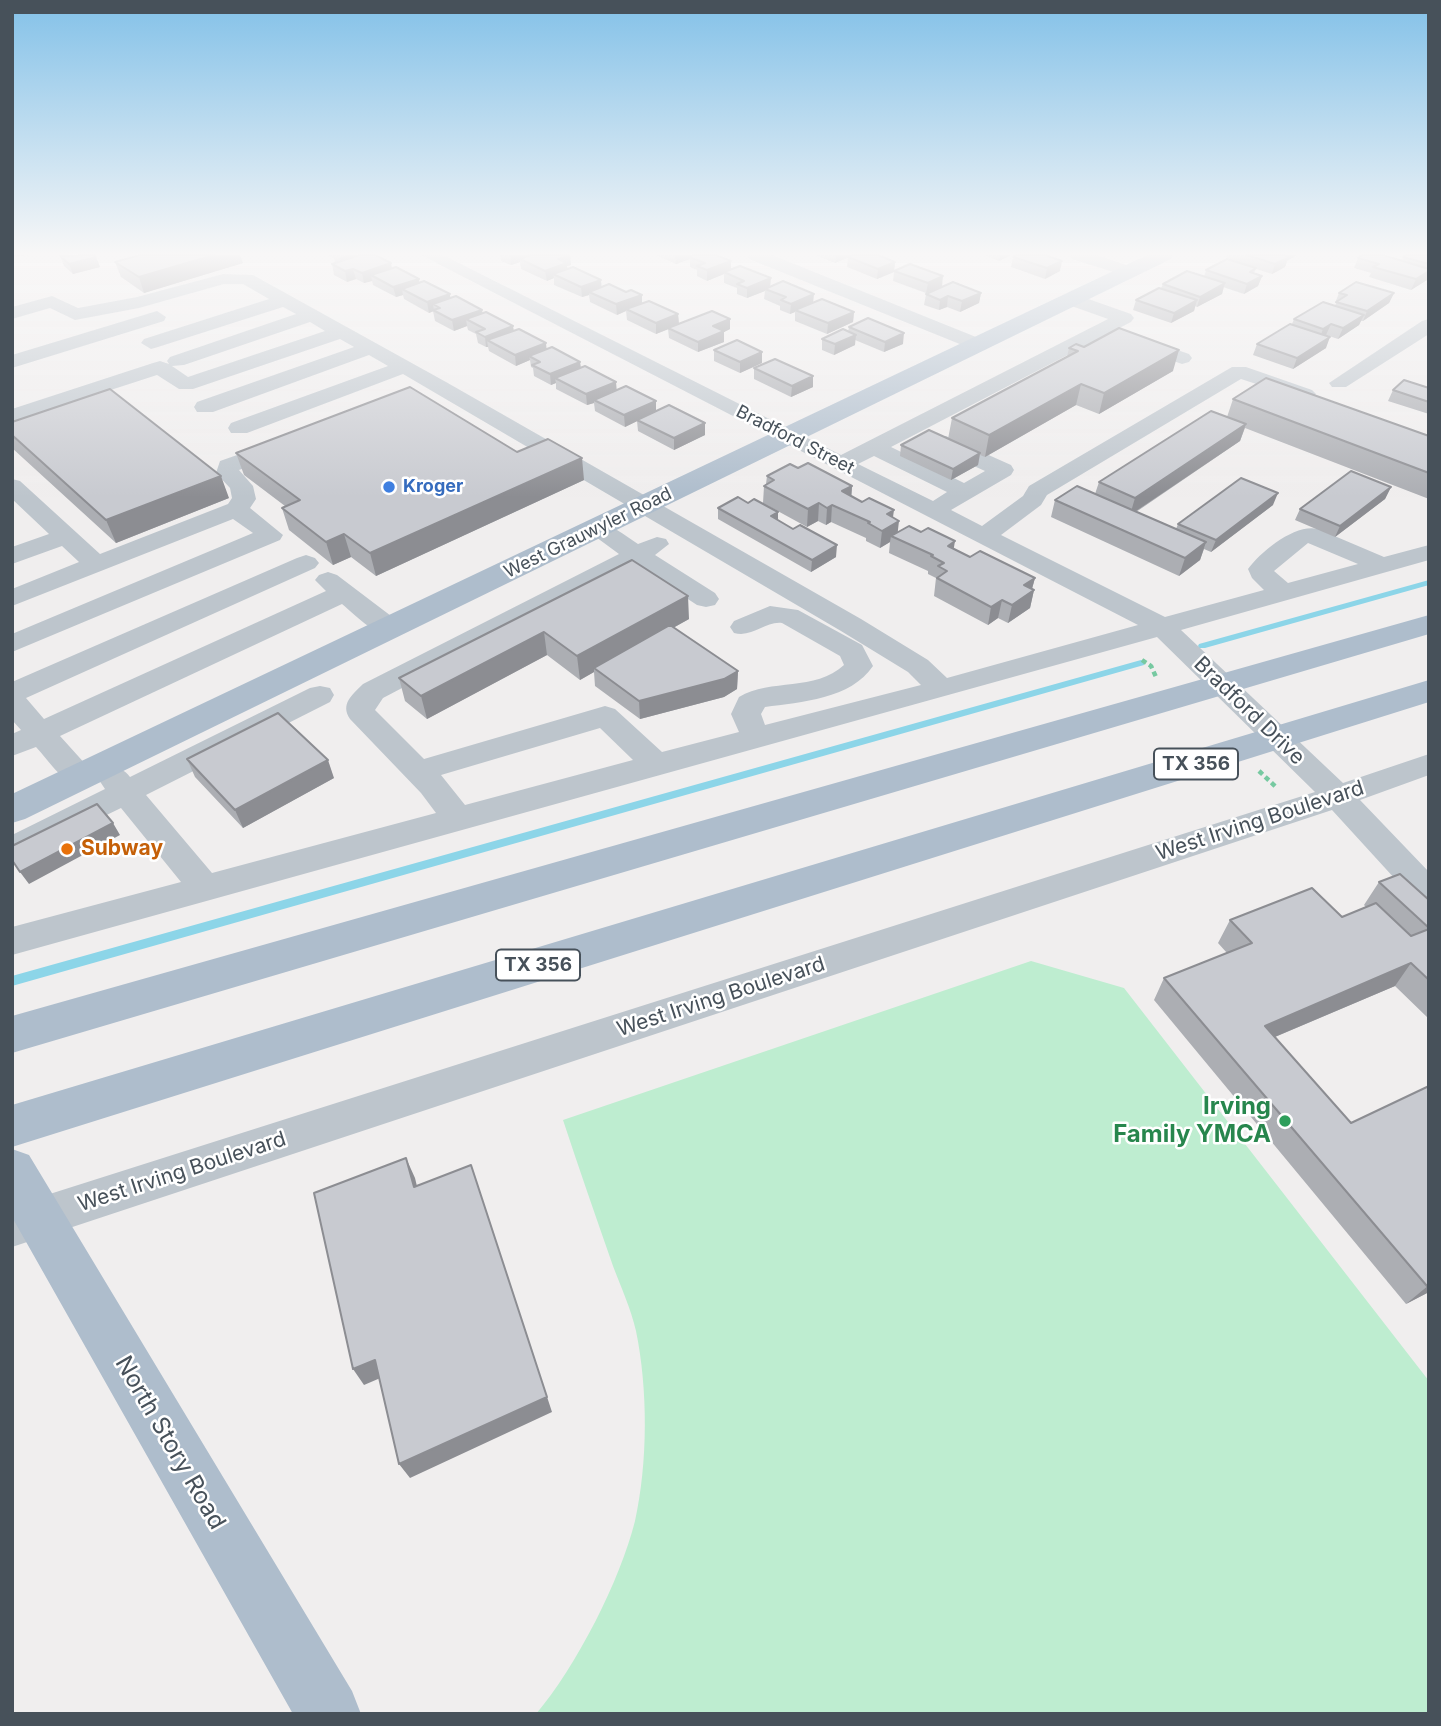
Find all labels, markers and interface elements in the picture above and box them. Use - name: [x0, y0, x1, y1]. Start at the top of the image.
- street label: Bradford Street: [732, 401, 858, 479]
- place label: Kroger: [403, 476, 463, 498]
- marker: Kroger: [381, 479, 397, 495]
- street label: West Grauwyler Road: [501, 483, 675, 583]
- street label: Bradford Drive: [1188, 652, 1310, 770]
- road number: TX 356: [1154, 748, 1238, 779]
- street label: West Irving Boulevard: [1153, 775, 1367, 867]
- place label: Subway: [81, 836, 163, 862]
- marker: Subway: [59, 841, 75, 857]
- road number: TX 356: [496, 950, 580, 981]
- street label: West Irving Boulevard: [614, 951, 828, 1043]
- place label: Irving Family YMCA: [1113, 1093, 1271, 1149]
- marker: Irving Family YMCA: [1277, 1113, 1293, 1129]
- street label: West Irving Boulevard: [75, 1126, 289, 1218]
- street label: North Story Road: [109, 1351, 231, 1535]

